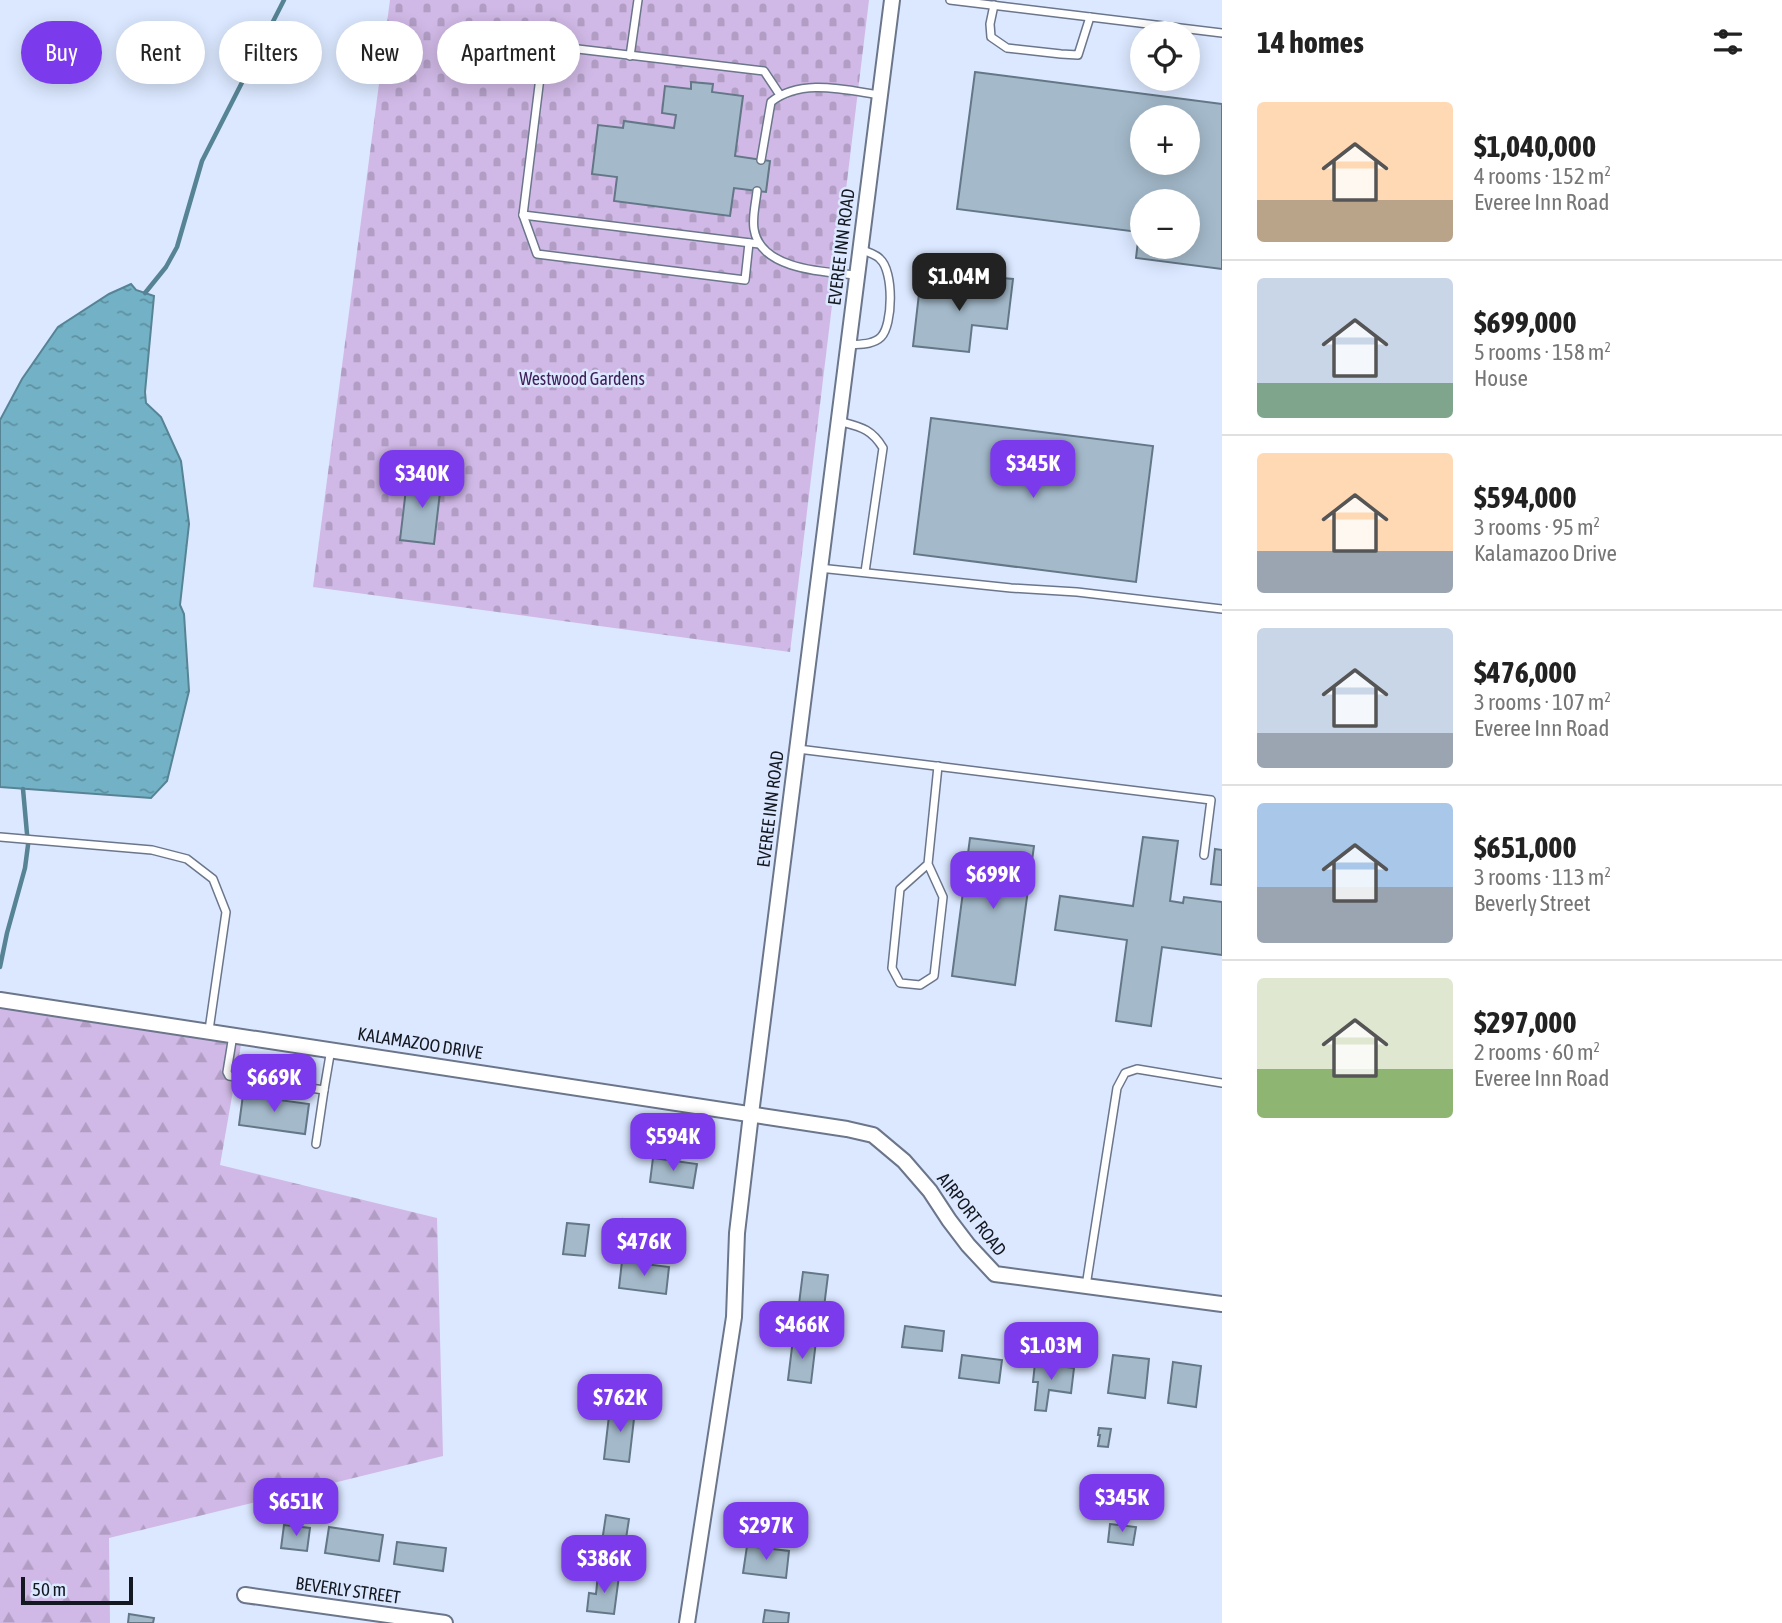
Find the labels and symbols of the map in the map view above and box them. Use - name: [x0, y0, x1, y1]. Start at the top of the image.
- street label: EVEREE INN ROAD: [823, 187, 859, 307]
- pin: $1.04M: [902, 254, 1016, 313]
- park label: Westwood Gardens: [519, 368, 645, 389]
- pin: $345K: [984, 440, 1082, 500]
- pin: $340K: [373, 450, 471, 510]
- street label: EVEREE INN ROAD: [752, 749, 788, 869]
- pin: $699K: [944, 852, 1042, 911]
- street label: KALAMAZOO DRIVE: [356, 1023, 484, 1063]
- pin: $669K: [225, 1054, 323, 1114]
- pin: $594K: [624, 1114, 722, 1173]
- street label: AIRPORT ROAD: [933, 1168, 1011, 1260]
- pin: $476K: [595, 1218, 693, 1278]
- pin: $466K: [753, 1302, 851, 1361]
- pin: $1.03M: [994, 1322, 1108, 1382]
- pin: $762K: [571, 1374, 669, 1434]
- pin: $345K: [1073, 1474, 1171, 1534]
- pin: $651K: [247, 1478, 345, 1538]
- pin: $297K: [717, 1502, 815, 1562]
- pin: $386K: [555, 1536, 653, 1595]
- street label: BEVERLY STREET: [294, 1572, 402, 1608]
- scale bar: [21, 1574, 133, 1606]

